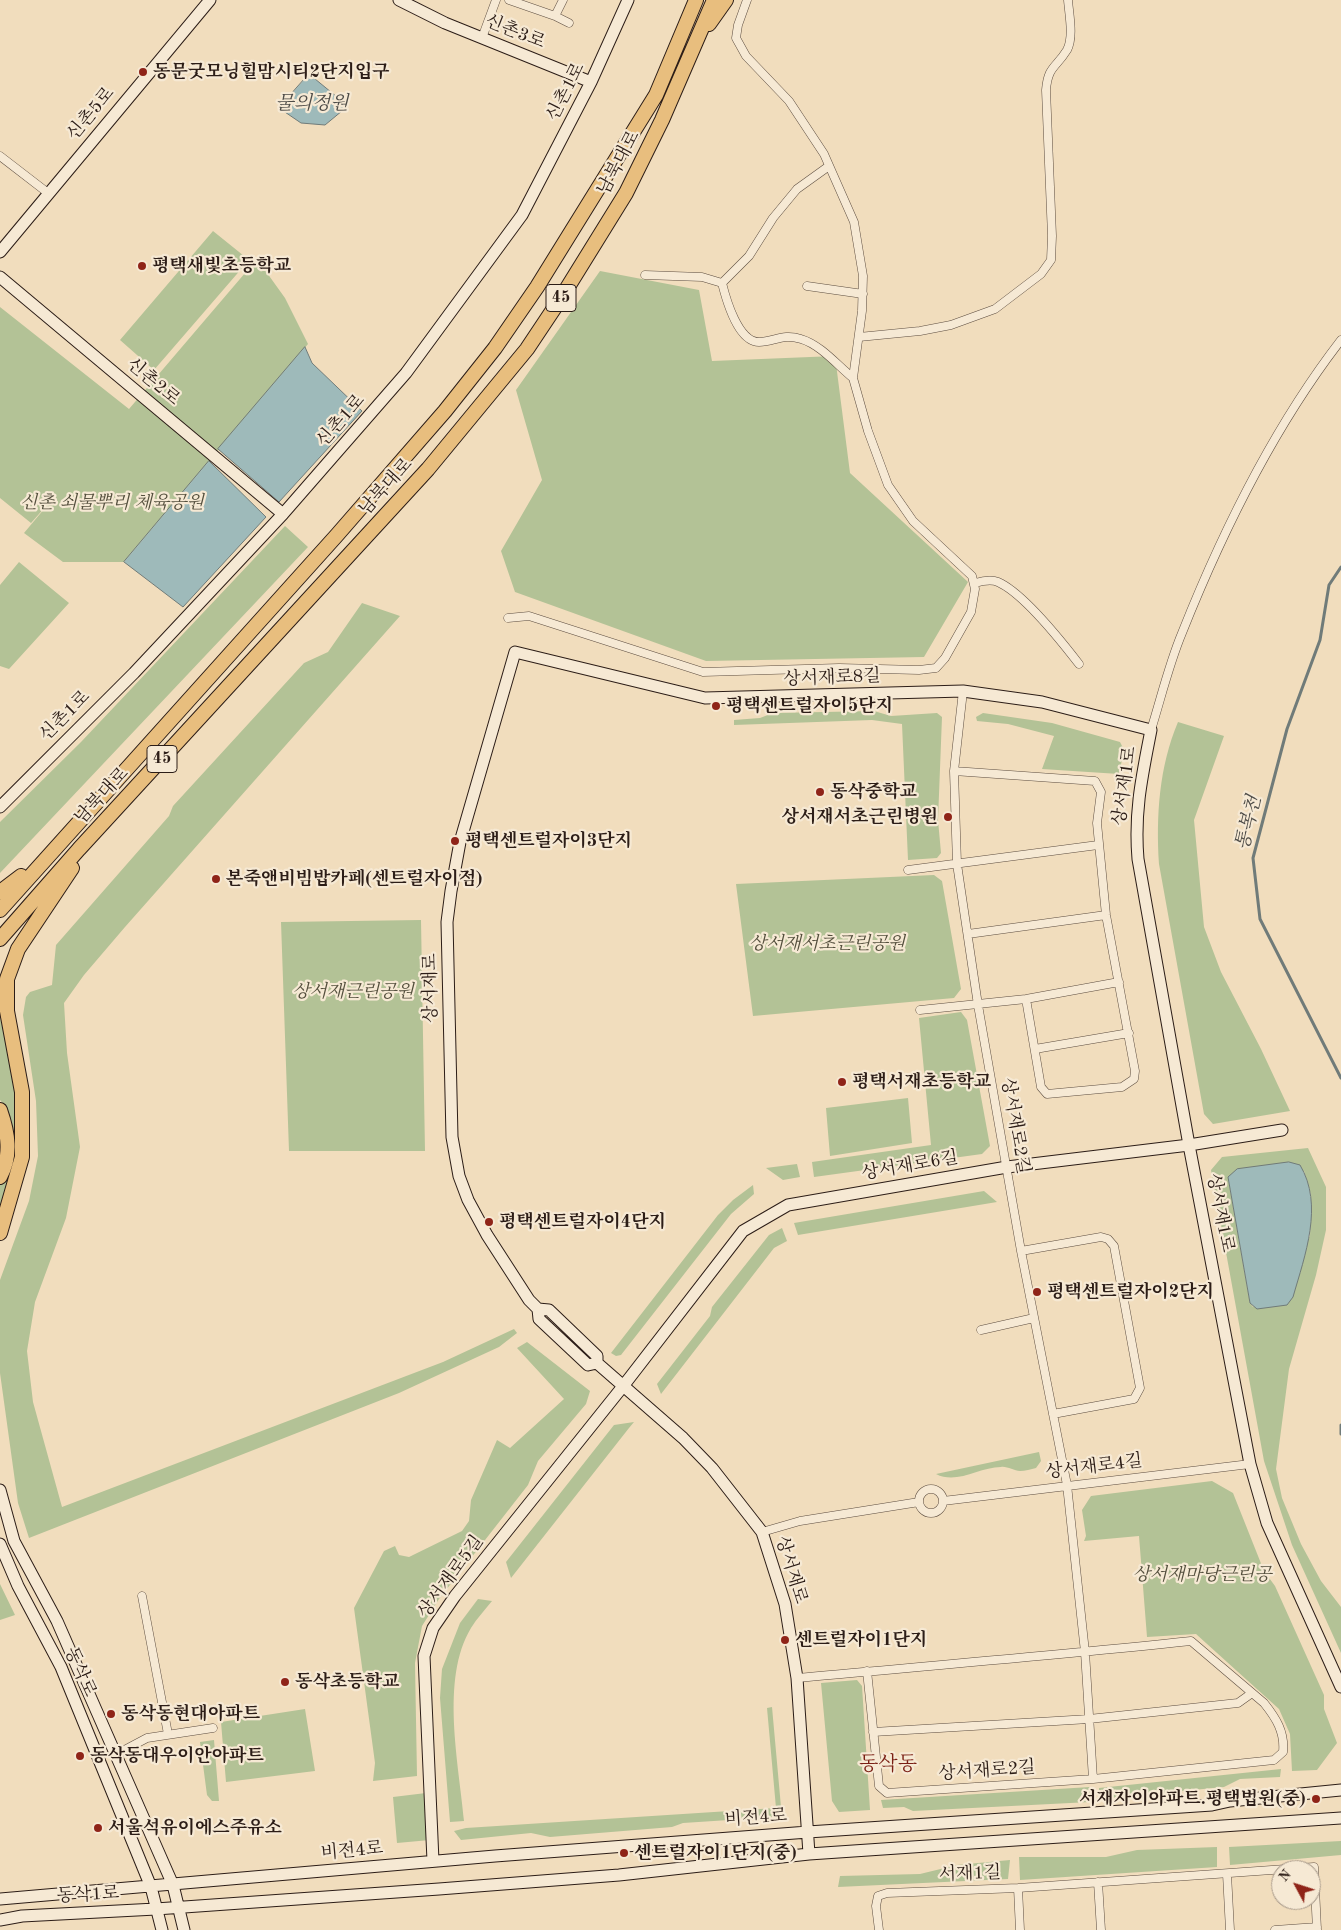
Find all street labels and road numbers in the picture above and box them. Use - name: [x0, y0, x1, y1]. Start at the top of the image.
- street label: 신촌3로: [482, 10, 548, 54]
- street label: 신촌1로: [542, 59, 590, 125]
- street label: 신촌5로: [63, 83, 119, 145]
- street label: 남북대로: [593, 127, 645, 199]
- road number: 45: [546, 284, 576, 312]
- street label: 신촌2로: [122, 354, 184, 410]
- street label: 신촌1로: [312, 390, 370, 452]
- street label: 남북대로: [355, 454, 417, 520]
- street label: 상서재로8길: [783, 666, 881, 690]
- street label: 신촌1로: [35, 686, 95, 746]
- street label: 상서재1로: [1109, 745, 1141, 827]
- road number: 45: [147, 746, 177, 772]
- street label: 남북대로: [70, 763, 134, 829]
- street label: 상서재로: [420, 953, 442, 1023]
- street label: 상서재로2길: [996, 1076, 1034, 1176]
- street label: 상서재로6길: [860, 1147, 960, 1185]
- street label: 상서재1로: [1202, 1172, 1238, 1254]
- street label: 상서재로4길: [1044, 1450, 1144, 1484]
- street label: 상서재로5길: [414, 1531, 488, 1623]
- street label: 상서재로: [771, 1534, 811, 1606]
- street label: 동삭로: [60, 1644, 100, 1700]
- street label: 상서재로2길: [938, 1757, 1036, 1785]
- street label: 비전4로: [724, 1805, 788, 1831]
- street label: 비전4로: [320, 1838, 384, 1864]
- street label: 서재1길: [938, 1862, 1002, 1886]
- street label: 동삭1로: [56, 1883, 120, 1907]

